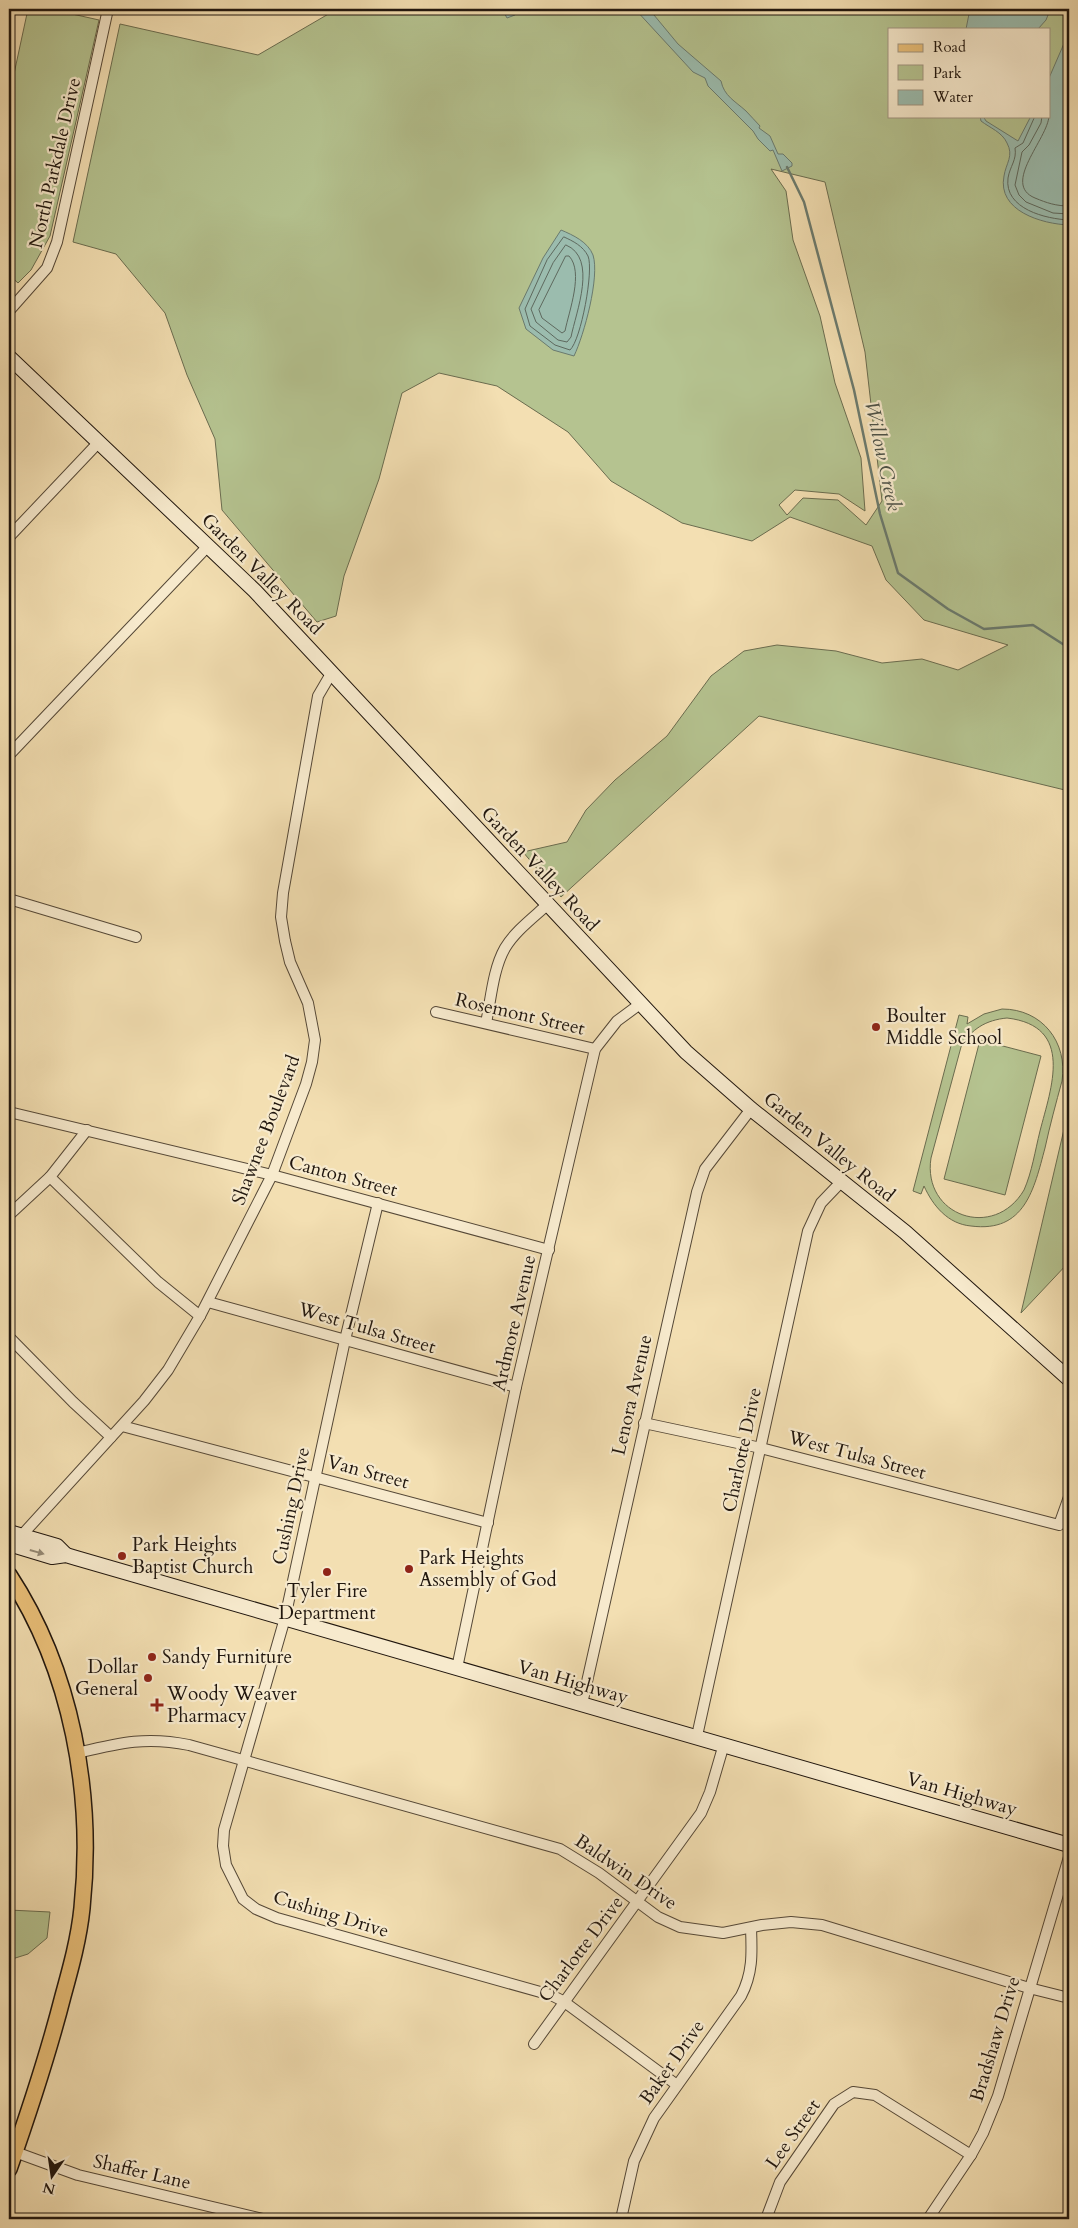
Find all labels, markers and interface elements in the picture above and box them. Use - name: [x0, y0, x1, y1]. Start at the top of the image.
- legend: [888, 28, 1050, 118]
- text: Road: [933, 37, 966, 57]
- text: Park: [933, 63, 962, 83]
- street label: North Parkdale Drive: [23, 75, 87, 251]
- text: Water: [932, 87, 974, 107]
- water label: Willow Creek: [858, 399, 908, 513]
- street label: Garden Valley Road: [195, 507, 329, 641]
- street label: Garden Valley Road: [475, 801, 605, 937]
- street label: Rosemont Street: [453, 986, 587, 1042]
- place label: Boulter Middle School: [886, 1003, 1002, 1051]
- marker: Boulter Middle School: [870, 1021, 882, 1033]
- street label: Shawnee Boulevard: [225, 1051, 307, 1209]
- street label: Garden Valley Road: [758, 1086, 900, 1208]
- street label: Canton Street: [286, 1149, 400, 1203]
- street label: Ardmore Avenue: [486, 1252, 542, 1394]
- street label: West Tulsa Street: [294, 1296, 439, 1360]
- street label: Lenora Avenue: [605, 1332, 659, 1458]
- street label: Charlotte Drive: [716, 1385, 768, 1515]
- street label: West Tulsa Street: [784, 1424, 929, 1486]
- street label: Cushing Drive: [266, 1445, 316, 1567]
- street label: Van Street: [324, 1449, 412, 1495]
- place label: Park Heights Baptist Church: [132, 1532, 254, 1580]
- place label: Park Heights Assembly of God: [419, 1545, 557, 1593]
- one-way arrow: [30, 1548, 45, 1556]
- marker: Park Heights Baptist Church: [116, 1550, 128, 1562]
- marker: Park Heights Assembly of God: [403, 1563, 415, 1575]
- marker: Tyler Fire Department: [321, 1566, 333, 1578]
- place label: Tyler Fire Department: [279, 1578, 375, 1626]
- place label: Sandy Furniture: [162, 1644, 292, 1670]
- marker: Sandy Furniture: [146, 1651, 158, 1663]
- place label: Dollar General: [75, 1654, 138, 1702]
- street label: Van Highway: [515, 1654, 631, 1710]
- marker: Dollar General: [142, 1672, 154, 1684]
- place label: Woody Weaver Pharmacy: [166, 1681, 297, 1729]
- marker: Woody Weaver Pharmacy: [151, 1699, 163, 1711]
- street label: Van Highway: [904, 1766, 1020, 1822]
- street label: Baldwin Drive: [570, 1828, 682, 1916]
- street label: Cushing Drive: [270, 1884, 392, 1944]
- street label: Charlotte Drive: [532, 1891, 630, 2007]
- street label: Bradshaw Drive: [964, 1973, 1026, 2105]
- street label: Baker Drive: [633, 2014, 711, 2110]
- street label: Lee Street: [760, 2094, 826, 2174]
- street label: Shaffer Lane: [91, 2148, 193, 2196]
- north arrow: [28, 2150, 78, 2200]
- text: N: [41, 2178, 57, 2199]

